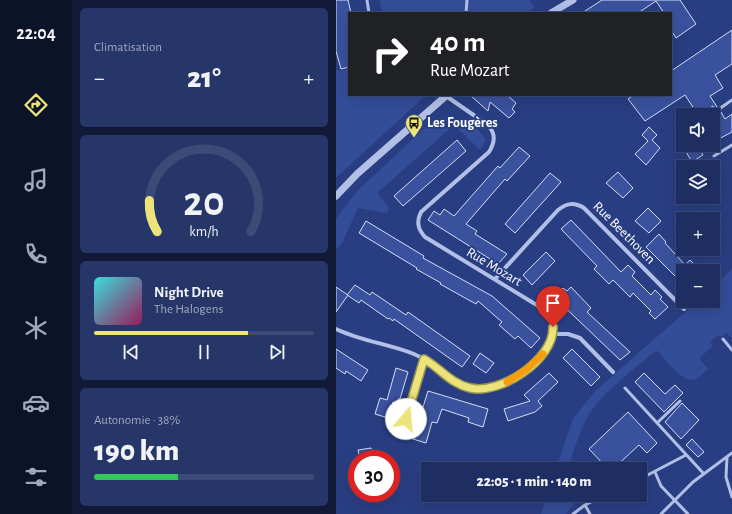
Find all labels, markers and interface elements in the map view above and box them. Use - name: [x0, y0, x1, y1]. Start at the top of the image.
- text: 22:04: [16, 25, 56, 43]
- icon: right: [364, 28, 416, 80]
- text: 40 m: [430, 29, 486, 57]
- text: Climatisation: [94, 41, 162, 54]
- text: Rue Mozart: [430, 62, 510, 80]
- text: 21°: [187, 63, 221, 93]
- text: −: [94, 67, 105, 89]
- text: +: [303, 67, 314, 89]
- icon: directions: [22, 91, 50, 119]
- map controls: [676, 108, 720, 308]
- button: sound: [676, 108, 720, 152]
- bus stop icon: Les Fougères: [404, 113, 424, 138]
- place label: Les Fougères: [427, 116, 498, 130]
- button: layers: [676, 160, 720, 204]
- icon: music: [22, 166, 50, 194]
- text: 20: [183, 182, 225, 223]
- street label: Rue Beethoven: [590, 199, 658, 267]
- button: +: [676, 212, 720, 256]
- text: km/h: [189, 224, 219, 238]
- icon: phone: [22, 240, 50, 268]
- street label: Rue Mozart: [464, 245, 525, 289]
- button: −: [676, 264, 720, 308]
- text: Night Drive: [154, 285, 224, 300]
- pin: [536, 286, 570, 327]
- icon: arrive: [542, 292, 564, 314]
- text: The Halogens: [154, 303, 223, 316]
- icon: climate: [22, 314, 50, 342]
- icon: previous: [120, 341, 142, 363]
- icon: pause: [193, 341, 215, 363]
- icon: next: [266, 341, 288, 363]
- icon: car: [22, 389, 50, 417]
- position arrow: [385, 398, 427, 440]
- text: Autonomie · 38%: [94, 414, 180, 427]
- text: 190 km: [94, 436, 179, 466]
- speed limit sign: 30: [348, 450, 400, 502]
- icon: filters: [22, 463, 50, 491]
- text: 22:05 · 1 min · 140 m: [477, 474, 591, 489]

